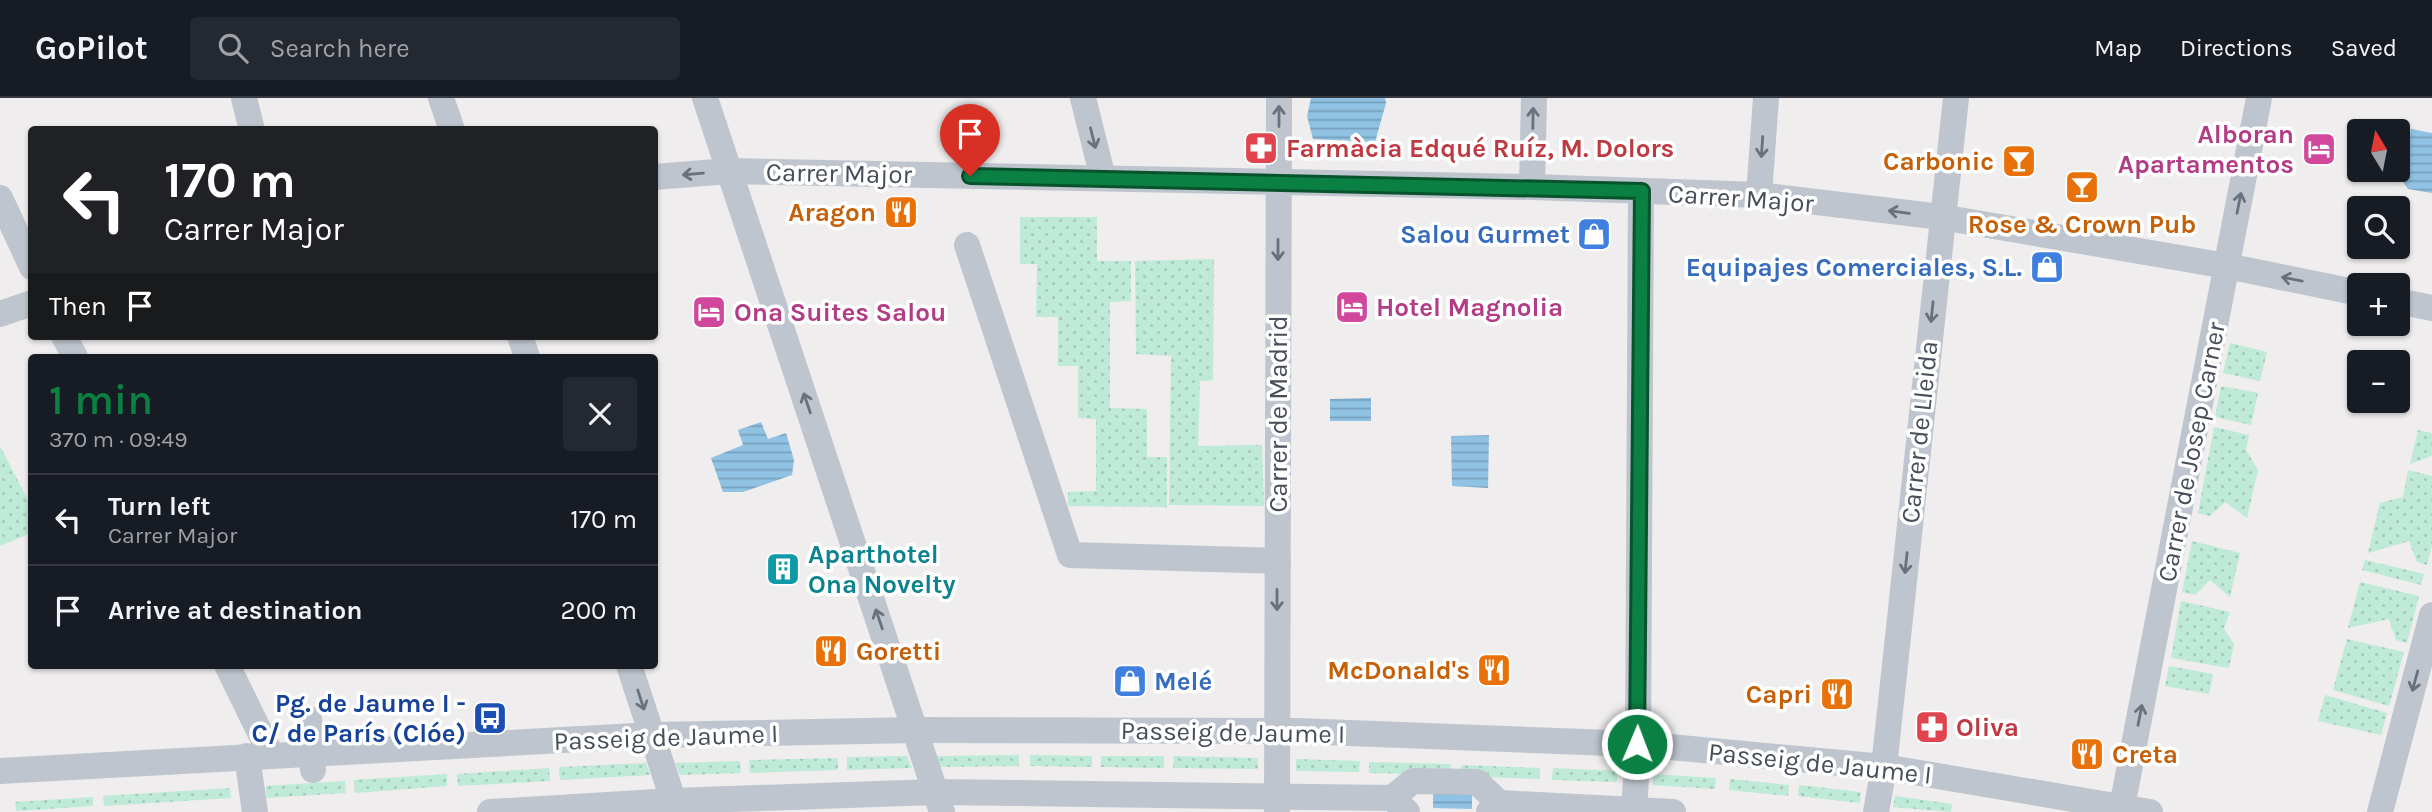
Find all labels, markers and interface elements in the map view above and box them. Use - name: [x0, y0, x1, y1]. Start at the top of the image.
- search box: [190, 17, 680, 80]
- text: GoPilot: [35, 29, 148, 67]
- icon: search: [214, 29, 252, 67]
- text: Search here: [270, 33, 410, 64]
- text: Map: [2094, 34, 2142, 62]
- text: Directions: [2180, 34, 2293, 62]
- text: Saved: [2331, 34, 2397, 62]
- pin: [940, 104, 1000, 176]
- one-way arrow: [1272, 104, 1286, 127]
- one-way arrow: [1527, 107, 1540, 130]
- icon: arrive: [951, 115, 989, 153]
- place label: Alboran Apartamentos: [2118, 119, 2294, 180]
- north arrow: [2347, 119, 2410, 182]
- map controls: [2347, 119, 2410, 413]
- one-way arrow: [1087, 126, 1100, 149]
- pharmacy icon: Farmàcia Edqué Ruíz, M. Dolors: [1242, 129, 1280, 167]
- hotel icon: Alboran Apartamentos: [2300, 130, 2338, 168]
- place label: Farmàcia Edqué Ruíz, M. Dolors: [1286, 133, 1674, 164]
- one-way arrow: [1756, 135, 1769, 158]
- bar icon: Carbonic: [2000, 142, 2038, 180]
- place label: Carbonic: [1883, 146, 1994, 177]
- text: 170 m: [164, 152, 296, 209]
- icon: left: [49, 154, 140, 245]
- street label: Carrer Major: [766, 157, 913, 190]
- one-way arrow: [682, 168, 705, 181]
- bar icon: Rose & Crown Pub: [2063, 168, 2101, 206]
- street label: Carrer Major: [1667, 178, 1815, 219]
- one-way arrow: [2233, 192, 2247, 215]
- restaurant icon: Aragon: [882, 193, 920, 231]
- button: search: [2347, 196, 2410, 259]
- place label: Aragon: [788, 197, 876, 228]
- one-way arrow: [1888, 205, 1911, 218]
- place label: Rose & Crown Pub: [1968, 209, 2196, 240]
- text: Carrer Major: [164, 211, 344, 248]
- shop icon: Salou Gurmet: [1575, 215, 1613, 253]
- place label: Salou Gurmet: [1400, 219, 1570, 250]
- one-way arrow: [1272, 239, 1285, 262]
- shop icon: Equipajes Comerciales, S.L.: [2028, 248, 2066, 286]
- place label: Equipajes Comerciales, S.L.: [1686, 252, 2022, 283]
- one-way arrow: [2281, 272, 2304, 286]
- button: +: [2347, 273, 2410, 336]
- icon: arrive: [121, 287, 159, 325]
- hotel icon: Hotel Magnolia: [1333, 288, 1371, 326]
- text: Then: [49, 291, 107, 322]
- place label: Hotel Magnolia: [1376, 292, 1563, 323]
- hotel icon: Ona Suites Salou: [690, 293, 728, 331]
- place label: Ona Suites Salou: [734, 297, 946, 328]
- one-way arrow: [1925, 300, 1938, 323]
- street label: Carrer de Madrid: [1263, 315, 1294, 513]
- street label: Carrer de Josep Carner: [2151, 319, 2232, 585]
- street label: Carrer de Lleida: [1895, 339, 1944, 525]
- button: −: [2347, 350, 2410, 413]
- text: 1 min: [49, 375, 153, 425]
- button: close: [563, 377, 637, 451]
- one-way arrow: [800, 393, 812, 415]
- text: 370 m · 09:49: [49, 426, 188, 453]
- text: Turn left: [108, 491, 210, 522]
- icon: left: [49, 501, 87, 539]
- text: 170 m: [570, 504, 637, 535]
- text: Carrer Major: [108, 522, 237, 549]
- place label: Aparthotel Ona Novelty: [808, 539, 956, 600]
- building icon: Aparthotel Ona Novelty: [764, 550, 802, 588]
- one-way arrow: [1899, 551, 1912, 573]
- one-way arrow: [1270, 589, 1284, 612]
- icon: arrive: [49, 592, 87, 630]
- text: Arrive at destination: [108, 595, 362, 626]
- text: 200 m: [561, 595, 637, 626]
- one-way arrow: [872, 608, 884, 630]
- restaurant icon: Goretti: [812, 632, 850, 670]
- place label: Goretti: [856, 636, 941, 667]
- restaurant icon: McDonald's: [1475, 651, 1513, 689]
- place label: McDonald's: [1327, 655, 1470, 686]
- shop icon: Melé: [1111, 662, 1149, 700]
- place label: Melé: [1154, 666, 1212, 697]
- one-way arrow: [2407, 670, 2420, 692]
- restaurant icon: Capri: [1818, 675, 1856, 713]
- place label: Capri: [1746, 679, 1812, 710]
- place label: Pg. de Jaume I - C/ de París (Clóe): [251, 688, 466, 749]
- one-way arrow: [635, 689, 648, 711]
- bus stop icon: Pg. de Jaume I - C/ de París (Clóe): [471, 699, 509, 737]
- one-way arrow: [2134, 704, 2148, 727]
- position arrow: [1600, 707, 1674, 781]
- pharmacy icon: Oliva: [1913, 708, 1951, 746]
- place label: Oliva: [1956, 712, 2019, 743]
- street label: Passeig de Jaume I: [1120, 715, 1346, 750]
- street label: Passeig de Jaume I: [553, 718, 779, 757]
- restaurant icon: Creta: [2068, 735, 2106, 773]
- street label: Passeig de Jaume I: [1707, 736, 1933, 791]
- place label: Creta: [2112, 739, 2178, 770]

